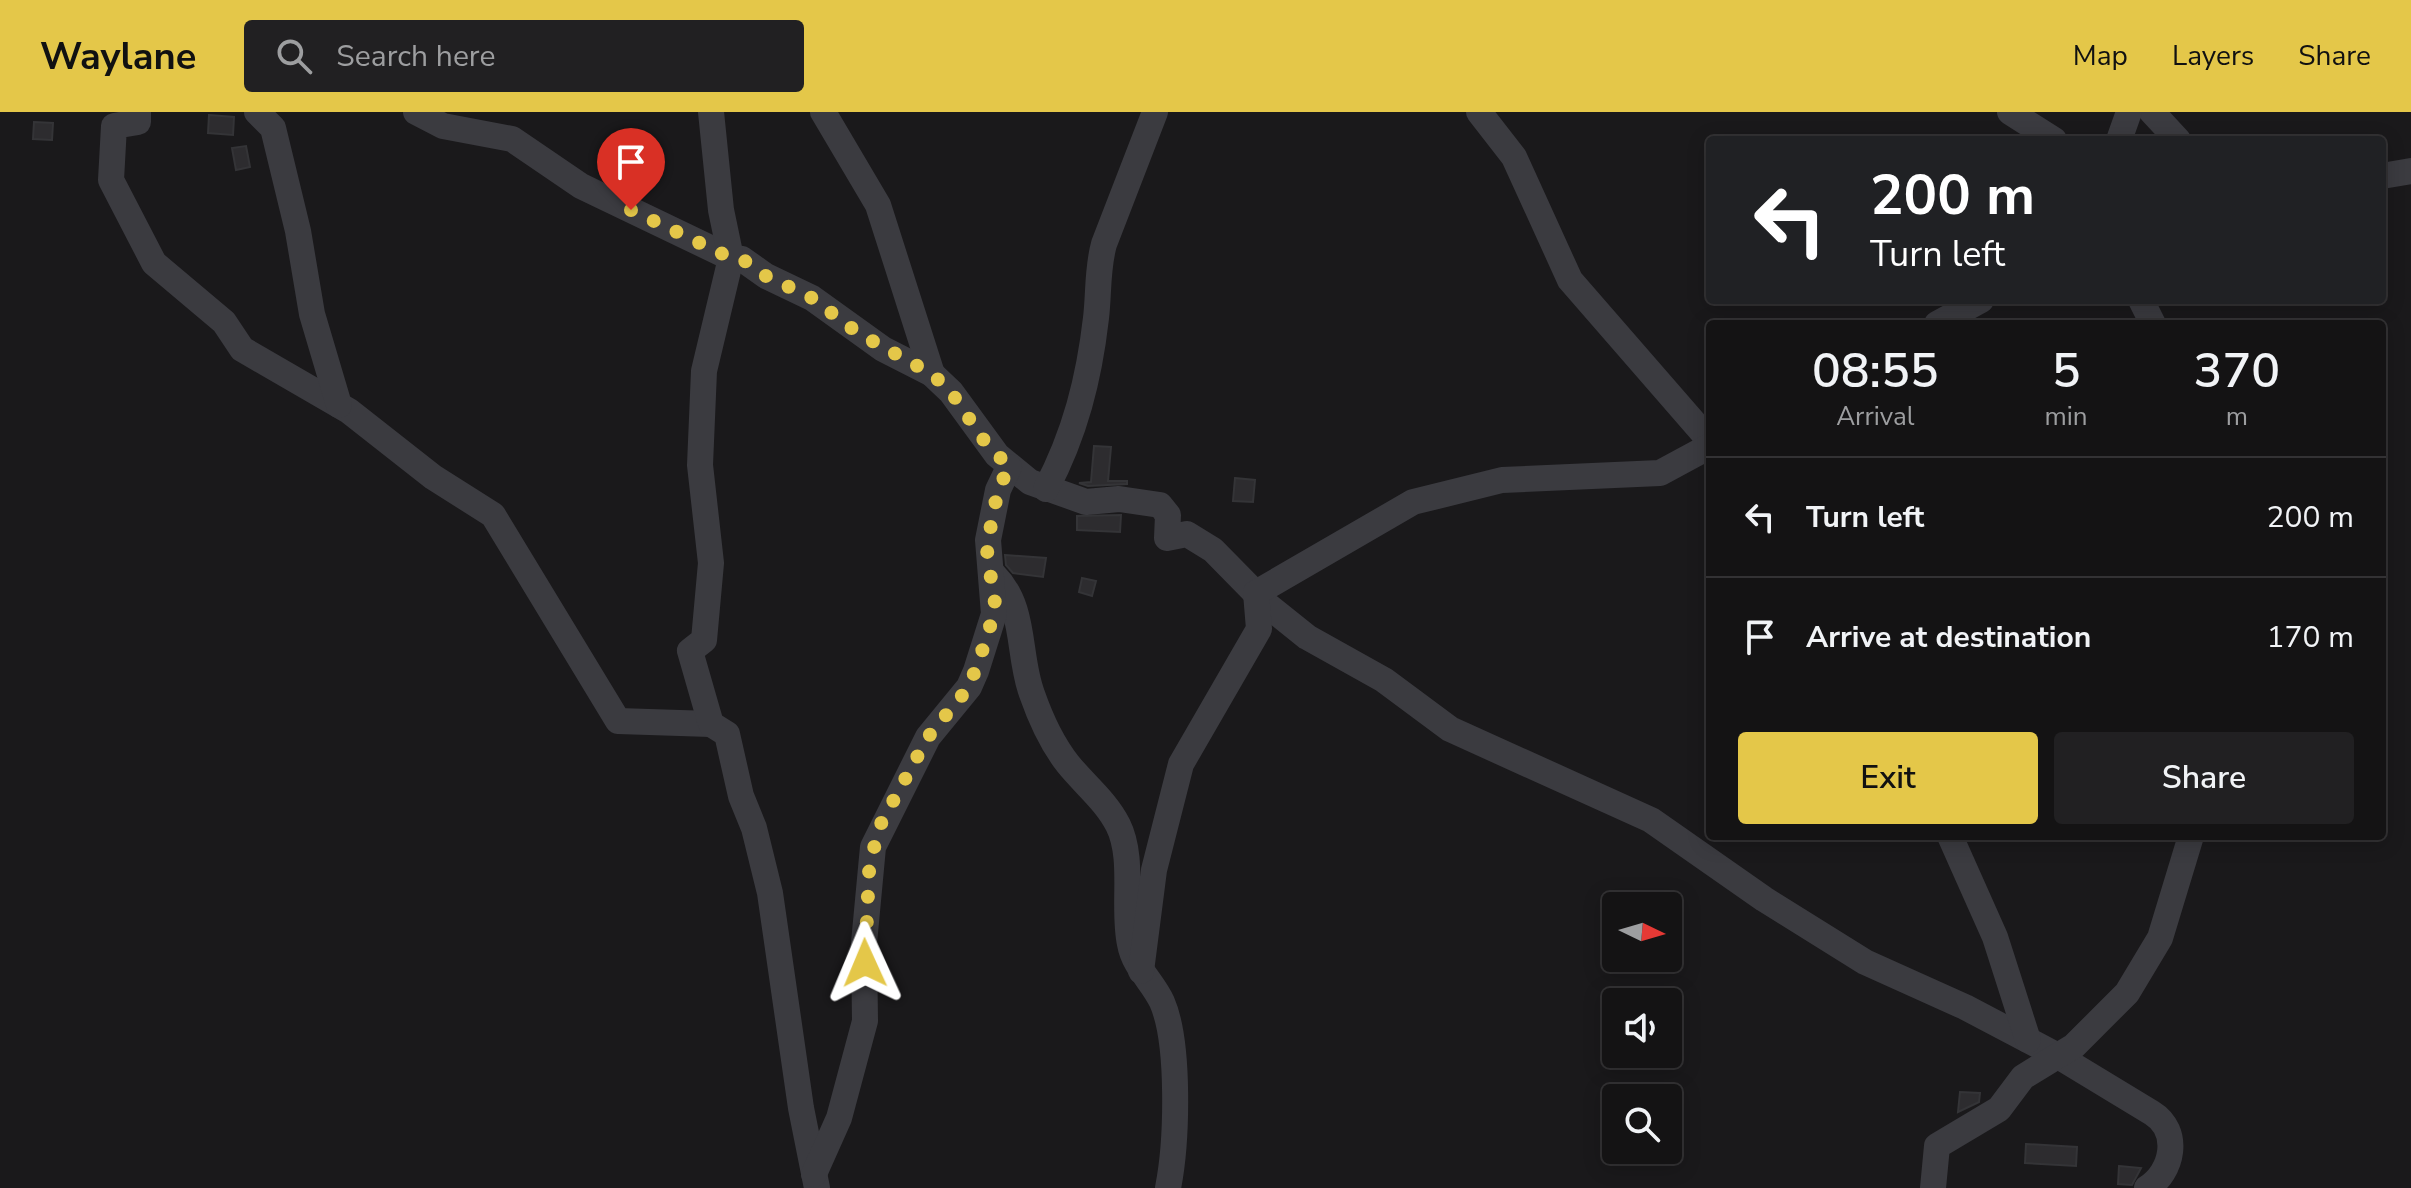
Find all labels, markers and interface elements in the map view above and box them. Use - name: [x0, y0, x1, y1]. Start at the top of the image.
- search box: [244, 20, 804, 92]
- text: Waylane: [40, 31, 196, 82]
- icon: search: [272, 34, 316, 78]
- text: Search here: [336, 36, 495, 77]
- text: Map: [2073, 37, 2128, 75]
- text: Layers: [2172, 37, 2254, 75]
- text: Share: [2298, 37, 2371, 75]
- pin: [597, 128, 665, 210]
- icon: arrive: [609, 140, 653, 184]
- text: 200 m: [1870, 157, 2035, 234]
- icon: left: [1738, 168, 1842, 272]
- text: Turn left: [1870, 230, 2005, 279]
- text: 08:55: [1812, 338, 1939, 404]
- text: 5: [2052, 338, 2080, 404]
- text: 370: [2194, 338, 2280, 404]
- text: Arrival: [1836, 399, 1914, 434]
- text: min: [2045, 399, 2088, 434]
- text: m: [2226, 399, 2248, 434]
- icon: left: [1738, 495, 1782, 539]
- text: Turn left: [1806, 497, 1924, 538]
- text: 200 m: [2267, 497, 2354, 538]
- icon: arrive: [1738, 615, 1782, 659]
- text: Arrive at destination: [1806, 617, 2091, 658]
- text: 170 m: [2267, 617, 2354, 658]
- button: Exit: [1738, 732, 2038, 824]
- button: Share: [2054, 732, 2354, 824]
- north arrow: [1602, 892, 1682, 972]
- map controls: [1602, 892, 1682, 1164]
- position arrow: [823, 921, 907, 1005]
- button: sound: [1602, 988, 1682, 1068]
- button: search: [1602, 1084, 1682, 1164]

